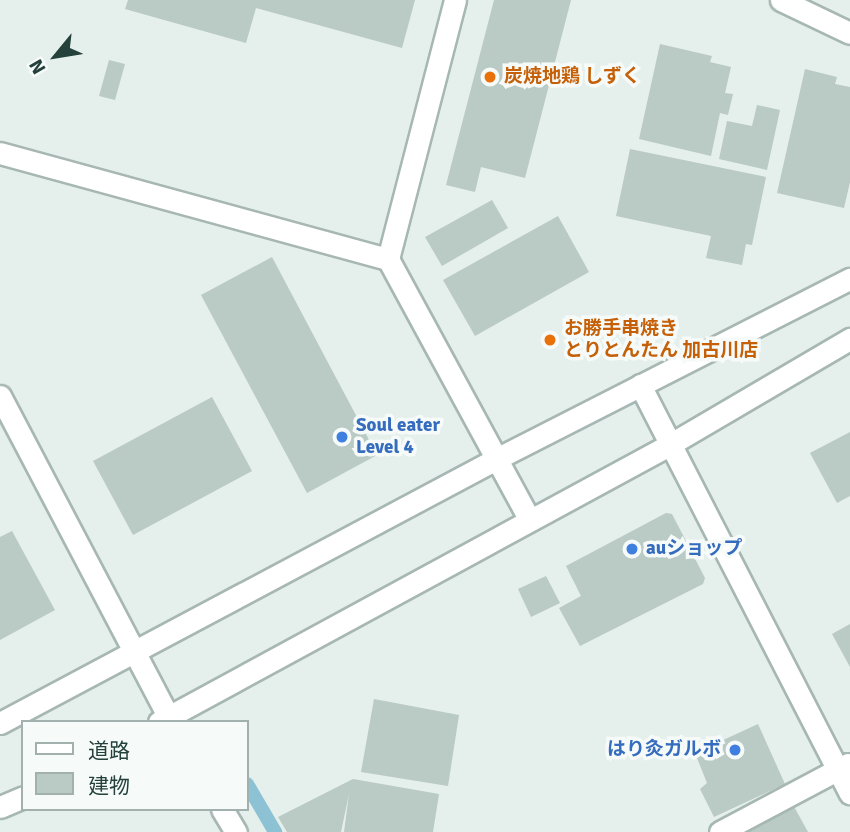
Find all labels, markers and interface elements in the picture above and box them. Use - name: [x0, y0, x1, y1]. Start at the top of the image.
- north arrow: [21, 21, 91, 91]
- text: N: [24, 55, 52, 78]
- place label: 炭焼地鶏 しずく: [504, 66, 641, 88]
- marker: 炭焼地鶏 しずく: [482, 69, 498, 85]
- place label: お勝手串焼き とりとんたん 加古川店: [564, 318, 758, 362]
- marker: お勝手串焼き とりとんたん 加古川店: [542, 332, 558, 348]
- place label: Soul eater Level 4: [356, 415, 440, 459]
- marker: Soul eater Level 4: [334, 429, 350, 445]
- place label: auショップ: [646, 538, 742, 560]
- marker: auショップ: [624, 541, 640, 557]
- legend: [21, 720, 248, 811]
- text: 道路: [88, 738, 130, 764]
- place label: はり灸ガルボ: [607, 739, 721, 761]
- marker: はり灸ガルボ: [727, 742, 743, 758]
- text: 建物: [88, 773, 130, 799]

